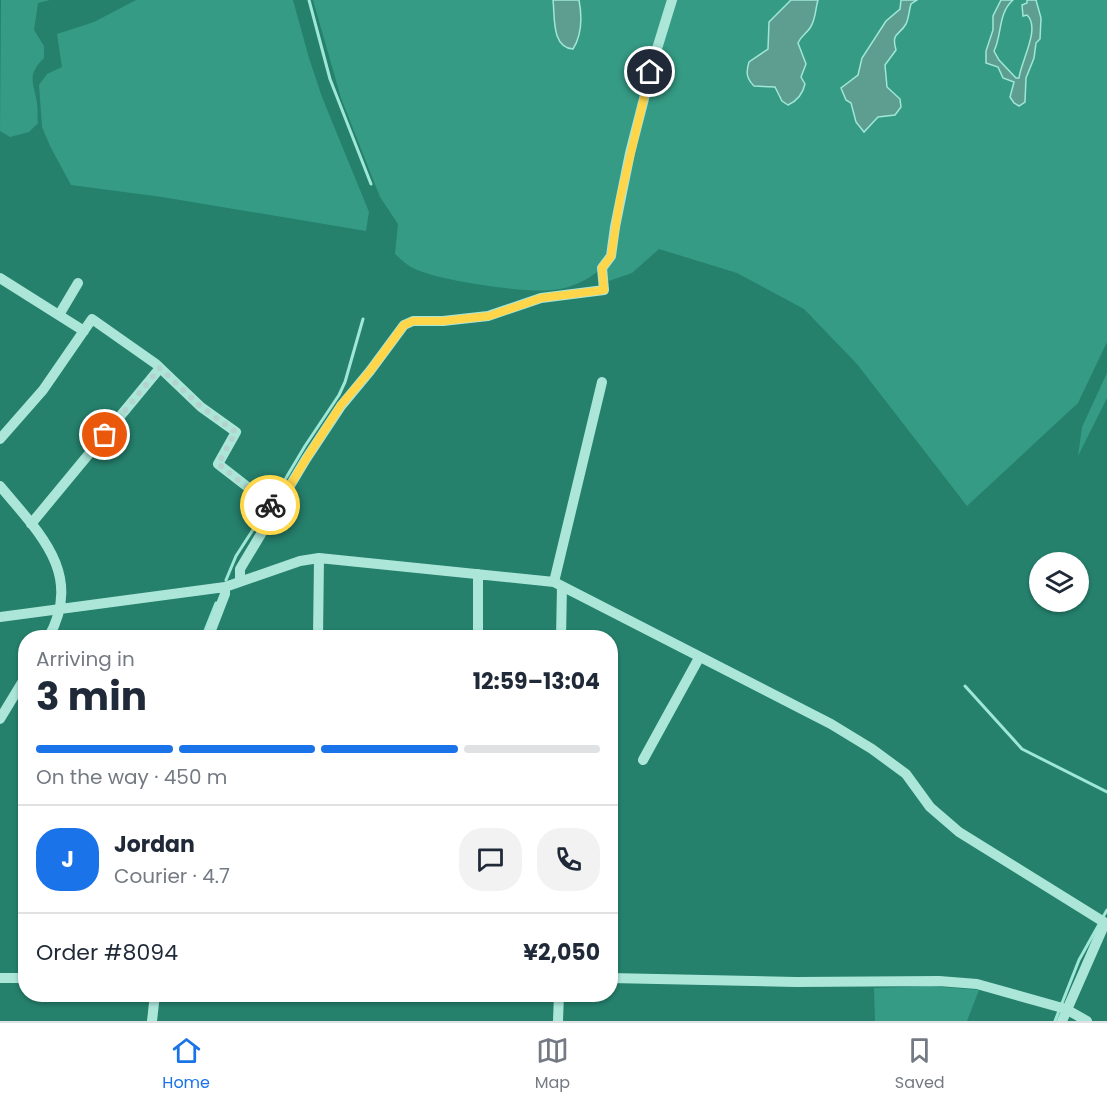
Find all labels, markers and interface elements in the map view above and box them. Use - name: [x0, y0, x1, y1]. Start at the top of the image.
- pin: [624, 46, 675, 97]
- icon: home: [633, 55, 666, 88]
- pin: [79, 409, 130, 460]
- icon: bag: [88, 418, 121, 451]
- courier: [240, 475, 300, 535]
- icon: bike: [254, 489, 287, 522]
- map controls: [1029, 552, 1089, 612]
- button: layers: [1029, 552, 1089, 612]
- text: Arriving in: [36, 645, 135, 673]
- text: 12:59–13:04: [473, 666, 600, 697]
- text: 3 min: [36, 669, 147, 724]
- text: On the way · 450 m: [36, 763, 227, 791]
- button: chat: [459, 828, 522, 891]
- button: phone: [537, 828, 600, 891]
- text: Jordan: [114, 829, 195, 860]
- text: J: [61, 844, 74, 875]
- text: Courier · 4.7: [114, 862, 230, 890]
- text: Order #8094: [36, 937, 178, 968]
- text: ¥2,050: [523, 937, 600, 968]
- tab: Home: [162, 1034, 210, 1095]
- tab: Map: [535, 1034, 570, 1095]
- tab: Saved: [895, 1034, 945, 1095]

